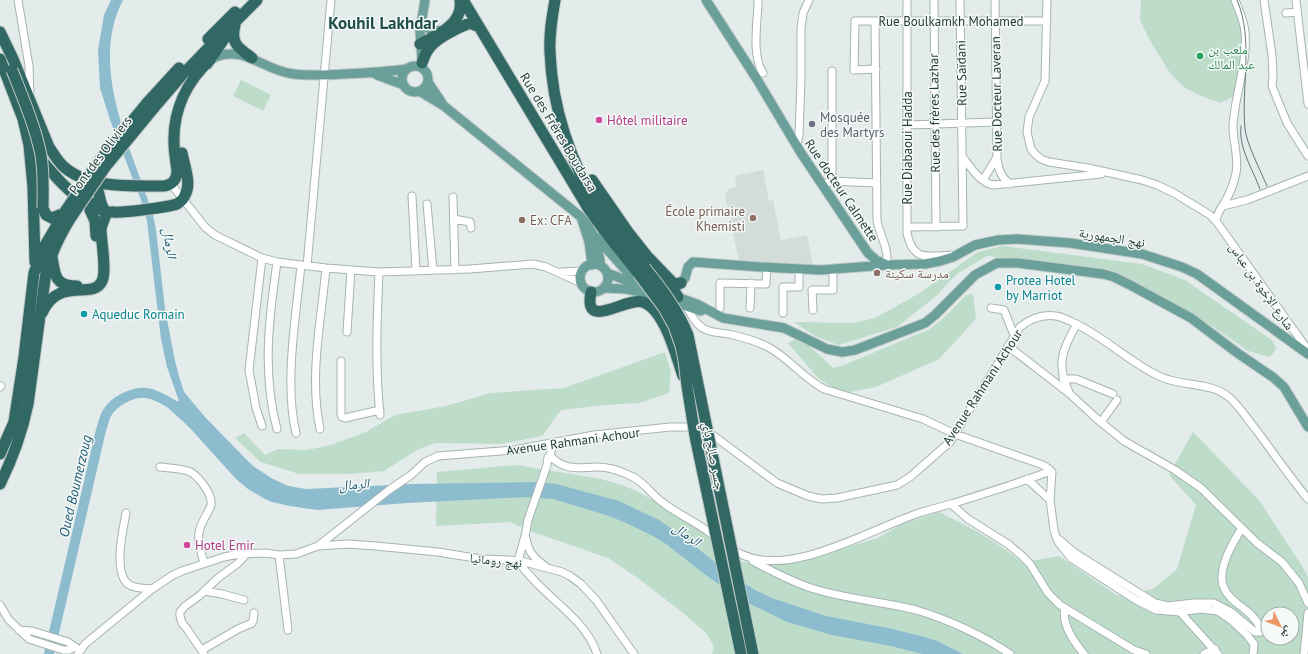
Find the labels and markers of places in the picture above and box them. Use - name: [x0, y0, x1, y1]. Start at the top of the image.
- place label: ملعب بن عبد المالك: [1208, 41, 1255, 73]
- marker: ملعب بن عبد المالك: [1195, 51, 1205, 61]
- place label: Mosquée des Martyrs: [820, 109, 884, 141]
- place label: Hôtel militaire: [607, 112, 688, 129]
- marker: Hôtel militaire: [594, 115, 604, 125]
- marker: Mosquée des Martyrs: [807, 119, 817, 129]
- place label: École primaire Khemisti: [665, 203, 745, 235]
- place label: Ex: CFA: [530, 212, 572, 229]
- marker: École primaire Khemisti: [748, 213, 758, 223]
- marker: Ex: CFA: [517, 215, 527, 225]
- place label: مدرسة سكينة: [885, 265, 949, 282]
- marker: مدرسة سكينة: [872, 268, 882, 278]
- place label: Protea Hotel by Marriot: [1006, 272, 1076, 304]
- marker: Protea Hotel by Marriot: [993, 282, 1003, 292]
- place label: Aqueduc Romain: [92, 306, 185, 323]
- marker: Aqueduc Romain: [79, 309, 89, 319]
- place label: Hotel Emir: [195, 537, 255, 554]
- marker: Hotel Emir: [182, 540, 192, 550]

